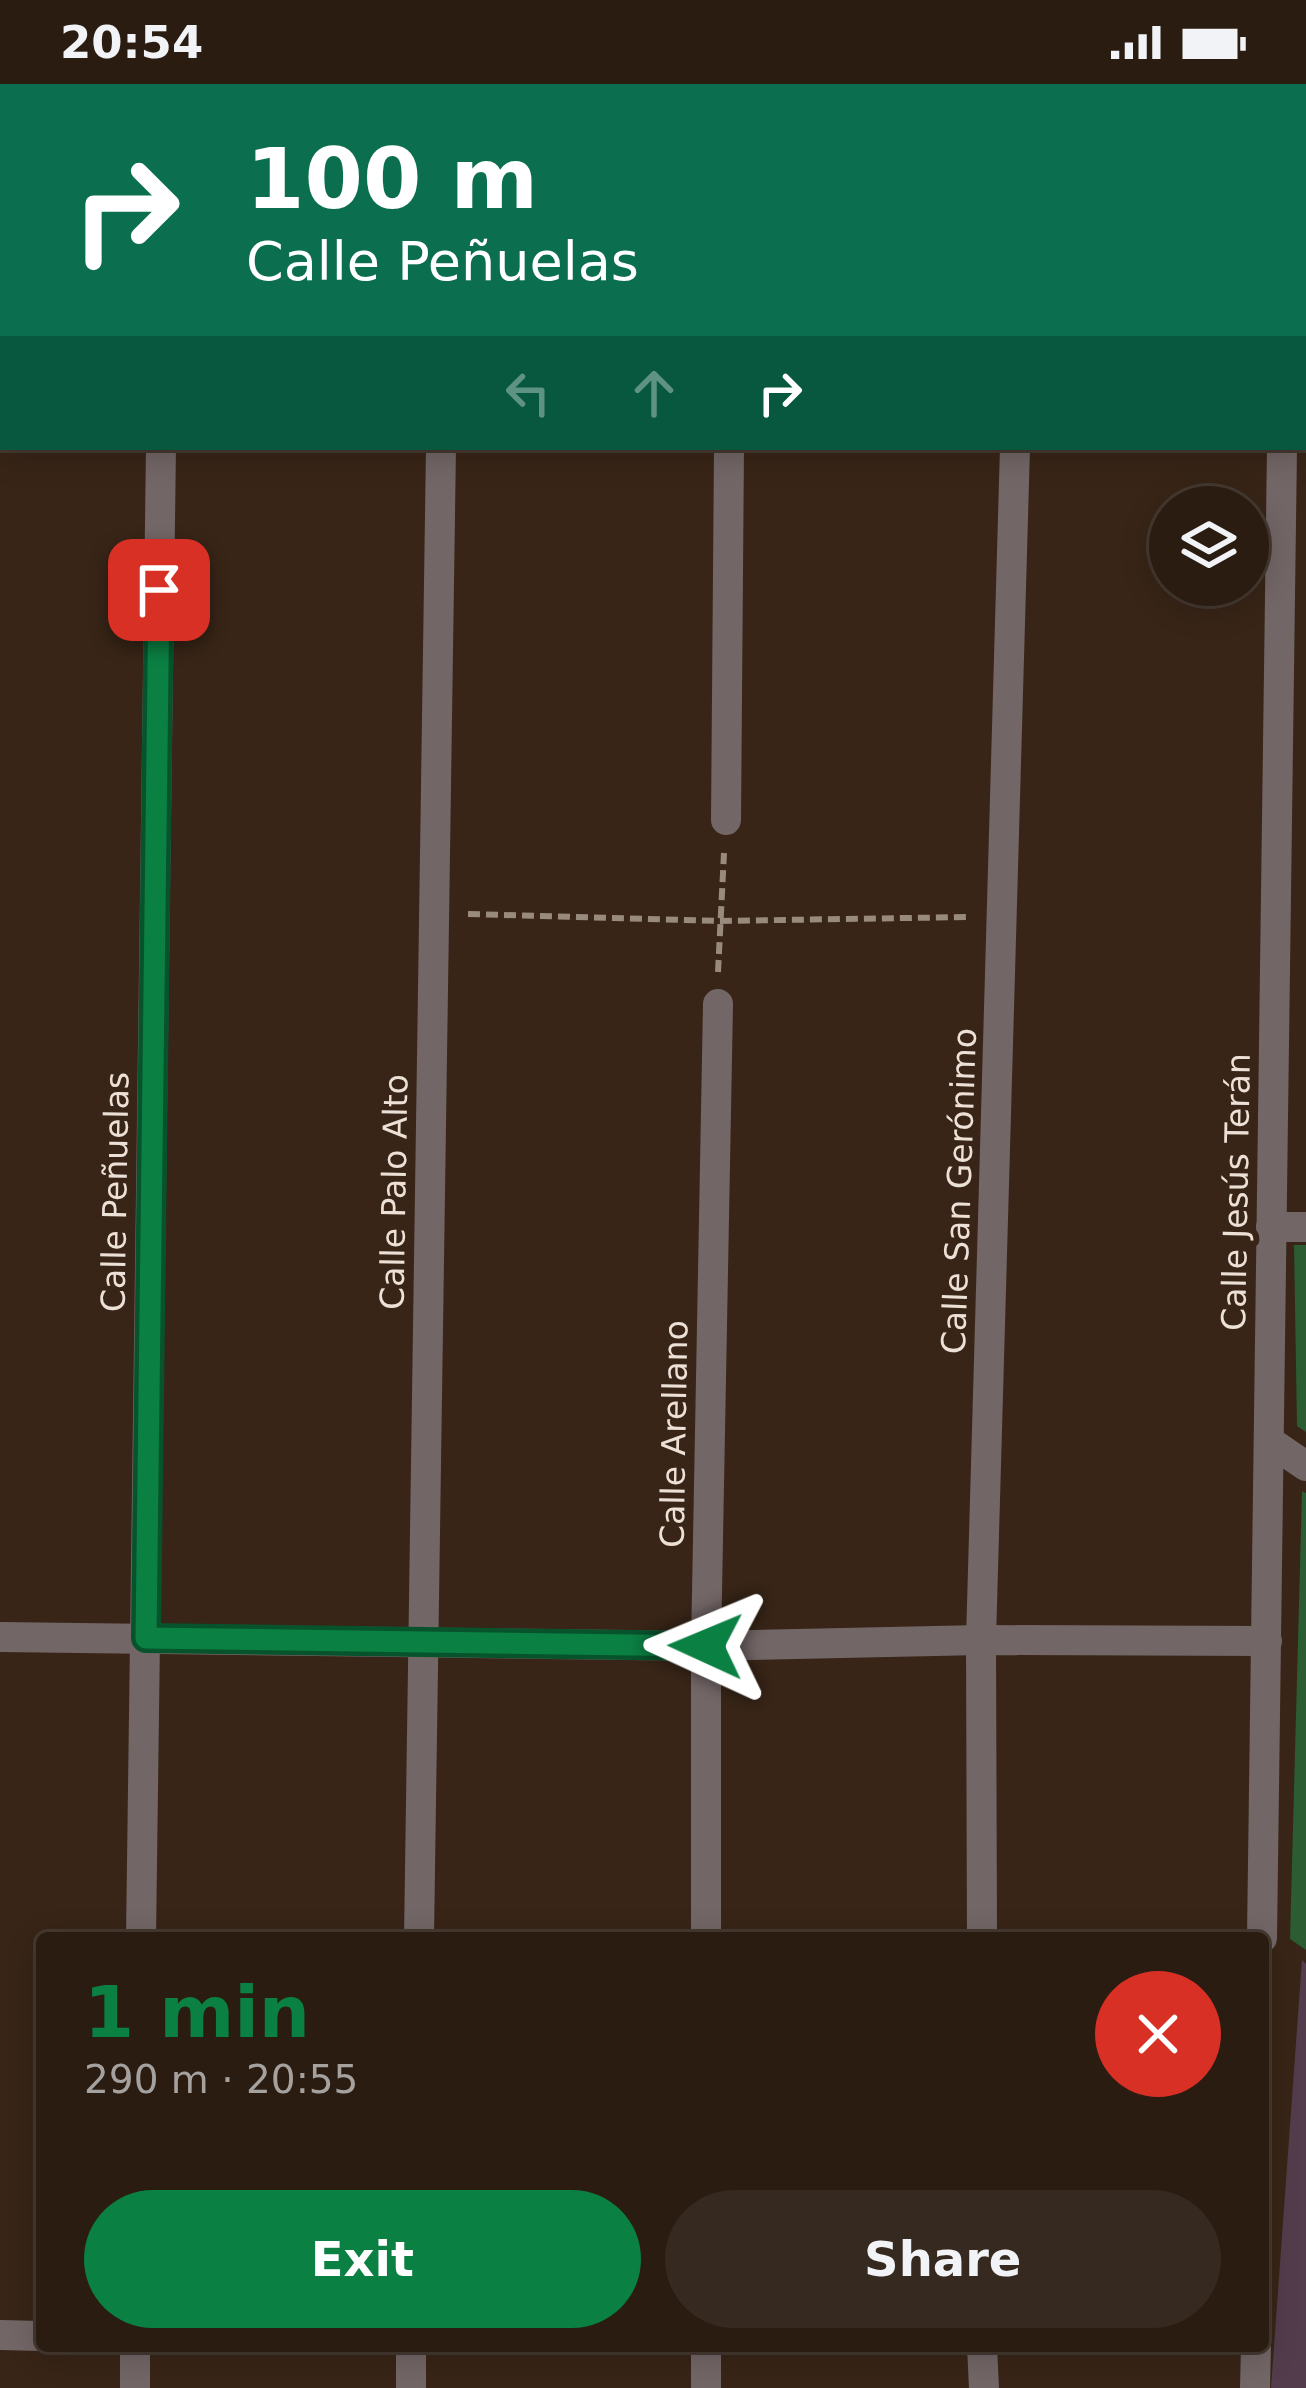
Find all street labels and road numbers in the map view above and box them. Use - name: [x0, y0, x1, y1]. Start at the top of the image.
- street label: Calle San Gerónimo: [934, 1027, 984, 1355]
- street label: Calle Jesús Terán: [1214, 1053, 1258, 1331]
- street label: Calle Peñuelas: [93, 1072, 137, 1312]
- street label: Calle Palo Alto: [372, 1074, 416, 1310]
- street label: Calle Arellano: [653, 1320, 695, 1548]

